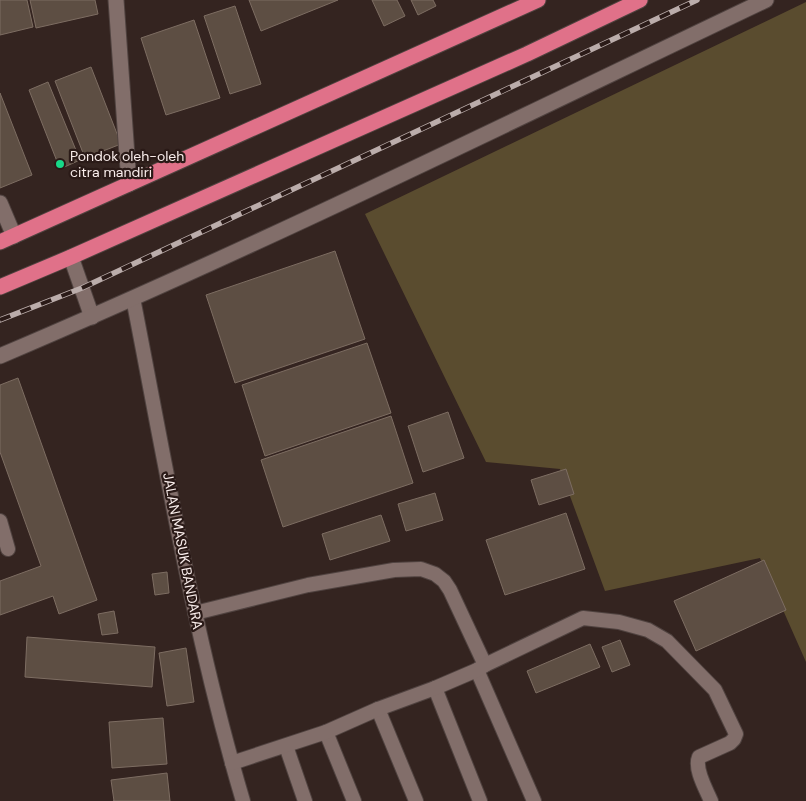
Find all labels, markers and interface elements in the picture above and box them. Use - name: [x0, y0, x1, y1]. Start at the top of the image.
- place label: Pondok oleh-oleh citra mandiri: [70, 147, 184, 181]
- marker: Pondok oleh-oleh citra mandiri: [54, 158, 66, 170]
- street label: JALAN MASUK BANDARA: [159, 471, 207, 631]

